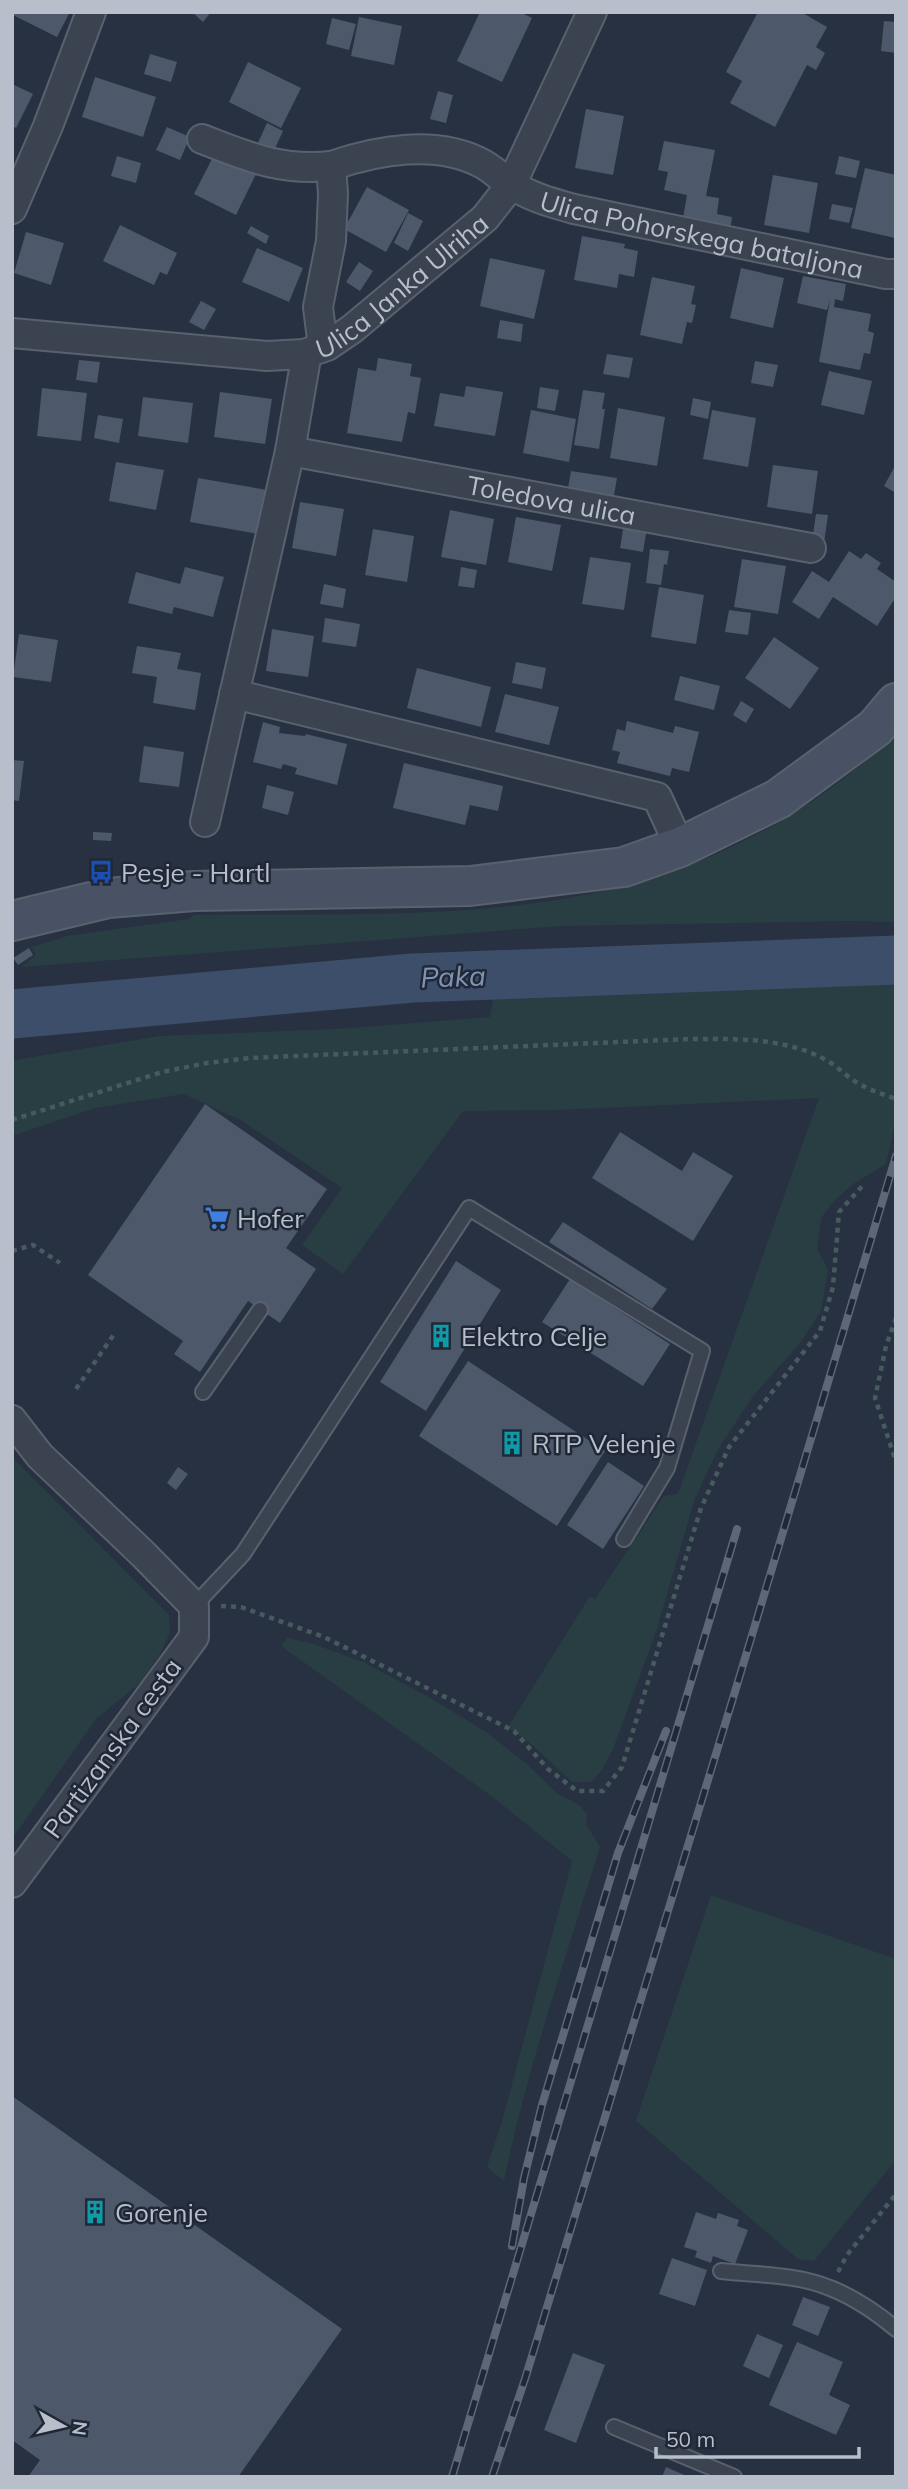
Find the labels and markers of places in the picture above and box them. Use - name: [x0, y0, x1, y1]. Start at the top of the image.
- place label: Pesje - Hartl: [121, 856, 270, 889]
- bus stop icon: Pesje - Hartl: [87, 858, 115, 886]
- place label: Hofer: [237, 1202, 304, 1235]
- supermarket icon: Hofer: [203, 1204, 231, 1232]
- place label: Elektro Celje: [461, 1320, 607, 1353]
- building icon: Elektro Celje: [427, 1322, 455, 1350]
- place label: RTP Velenje: [532, 1427, 676, 1460]
- building icon: RTP Velenje: [498, 1429, 526, 1457]
- place label: Gorenje: [115, 2196, 208, 2229]
- building icon: Gorenje: [81, 2198, 109, 2226]

